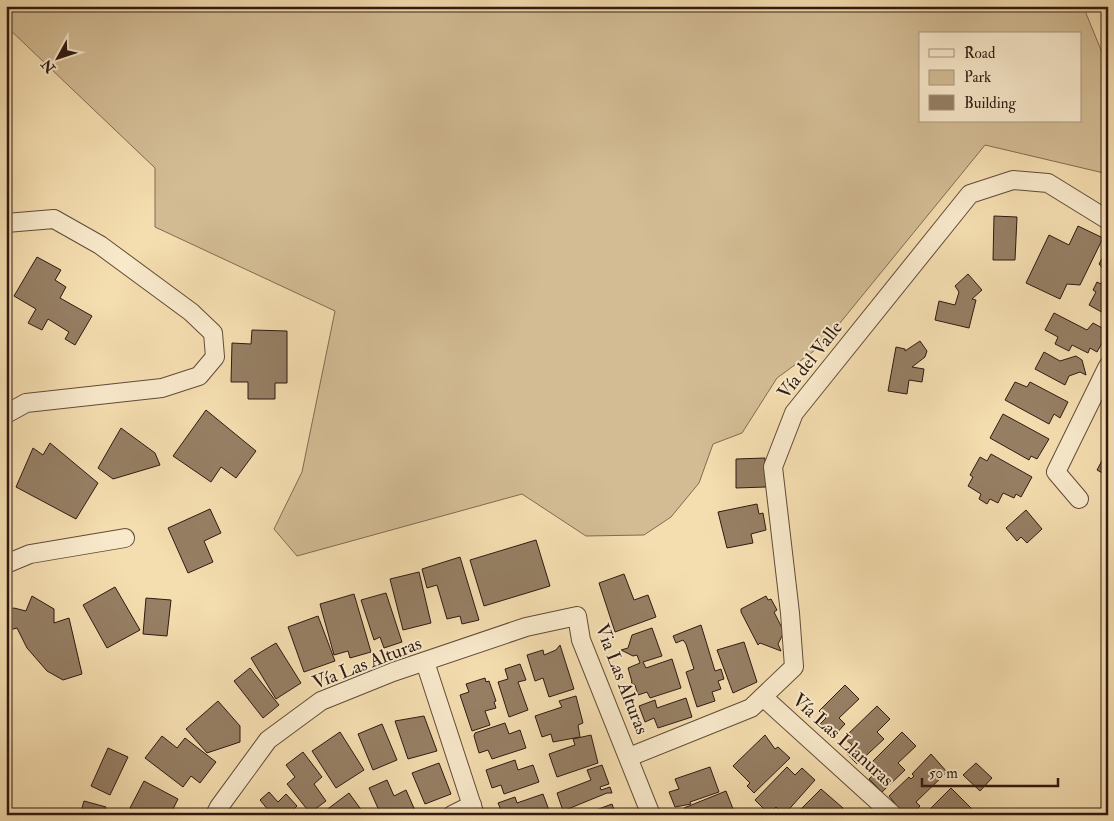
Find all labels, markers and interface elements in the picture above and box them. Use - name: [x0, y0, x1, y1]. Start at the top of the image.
- north arrow: [32, 32, 82, 82]
- legend: [919, 32, 1082, 122]
- text: Road: [964, 44, 996, 63]
- text: N: [38, 55, 60, 77]
- text: Park: [964, 68, 991, 87]
- text: Building: [964, 94, 1016, 113]
- street label: Vía del Valle: [772, 316, 848, 404]
- street label: Via Las Alturas: [590, 620, 654, 738]
- street label: Vía Las Alturas: [309, 631, 425, 695]
- street label: Vía Las Llanuras: [787, 688, 899, 792]
- scale bar: [922, 756, 1058, 788]
- text: 50 m: [929, 764, 958, 783]

